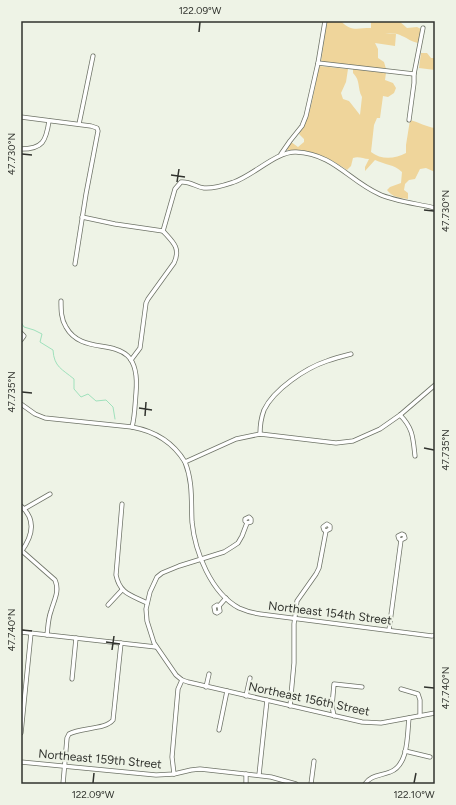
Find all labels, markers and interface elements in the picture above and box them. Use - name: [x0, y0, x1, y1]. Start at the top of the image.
- text: 122.09°W: [179, 4, 222, 17]
- text: 47.730°N: [5, 133, 18, 175]
- text: 47.730°N: [439, 190, 452, 232]
- text: 47.735°N: [5, 371, 18, 413]
- text: 47.735°N: [439, 429, 452, 471]
- street label: Northeast 154th Street: [267, 598, 393, 628]
- text: 47.740°N: [5, 608, 18, 652]
- text: 47.740°N: [439, 666, 452, 710]
- street label: Northeast 156th Street: [247, 679, 371, 719]
- street label: Northeast 159th Street: [38, 747, 163, 771]
- text: 122.09°W: [72, 788, 115, 801]
- text: 122.10°W: [393, 788, 435, 801]

